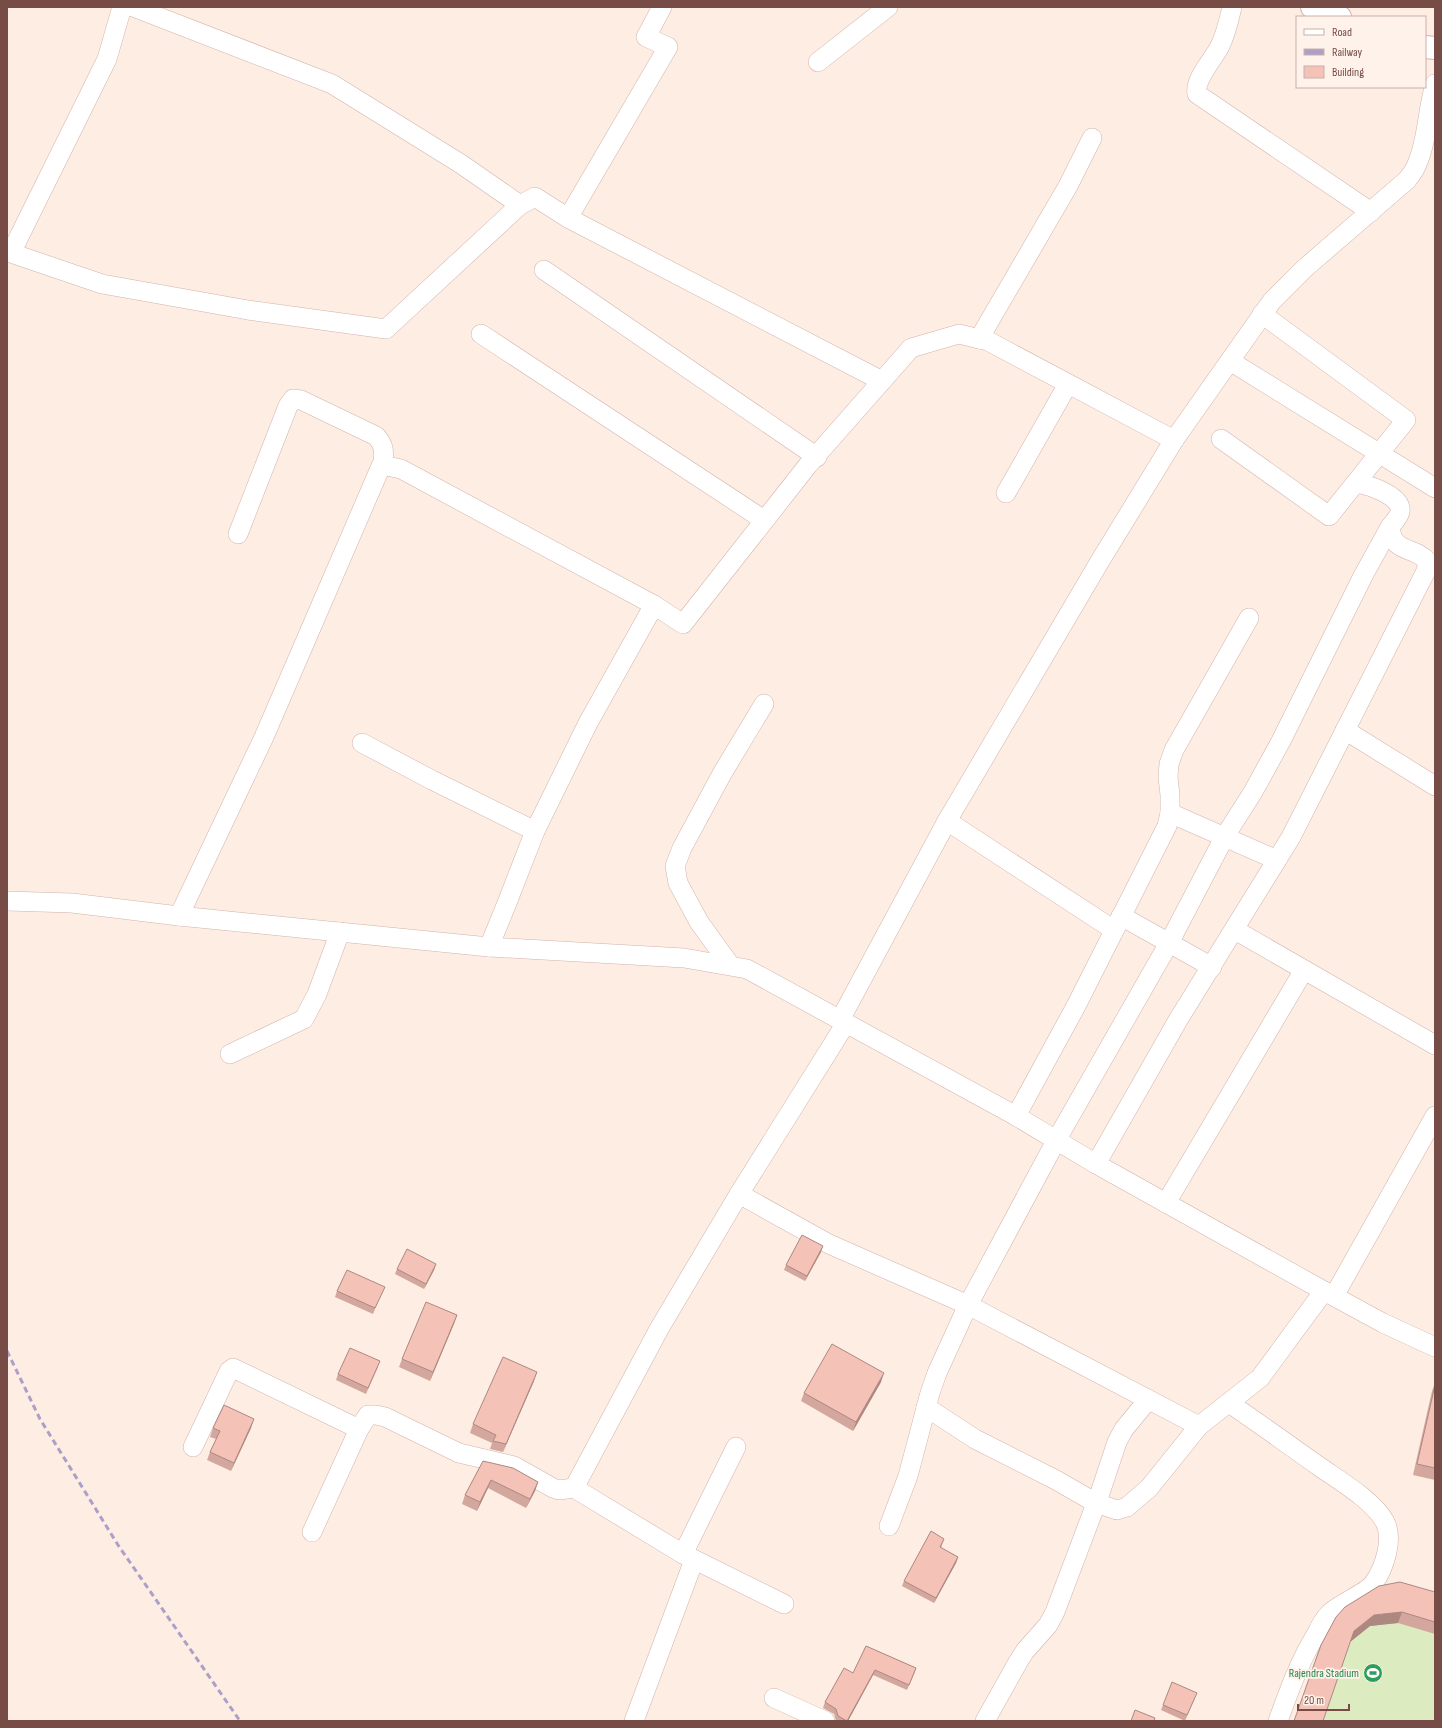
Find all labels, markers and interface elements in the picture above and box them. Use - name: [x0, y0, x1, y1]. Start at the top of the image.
- legend: [1296, 16, 1426, 88]
- text: Road: [1332, 25, 1352, 40]
- text: Railway: [1332, 45, 1363, 60]
- text: Building: [1332, 65, 1364, 80]
- sports icon: Rajendra Stadium: [1362, 1662, 1384, 1684]
- place label: Rajendra Stadium: [1289, 1666, 1359, 1681]
- scale bar: [1298, 1686, 1349, 1712]
- text: 20 m: [1304, 1693, 1324, 1708]

